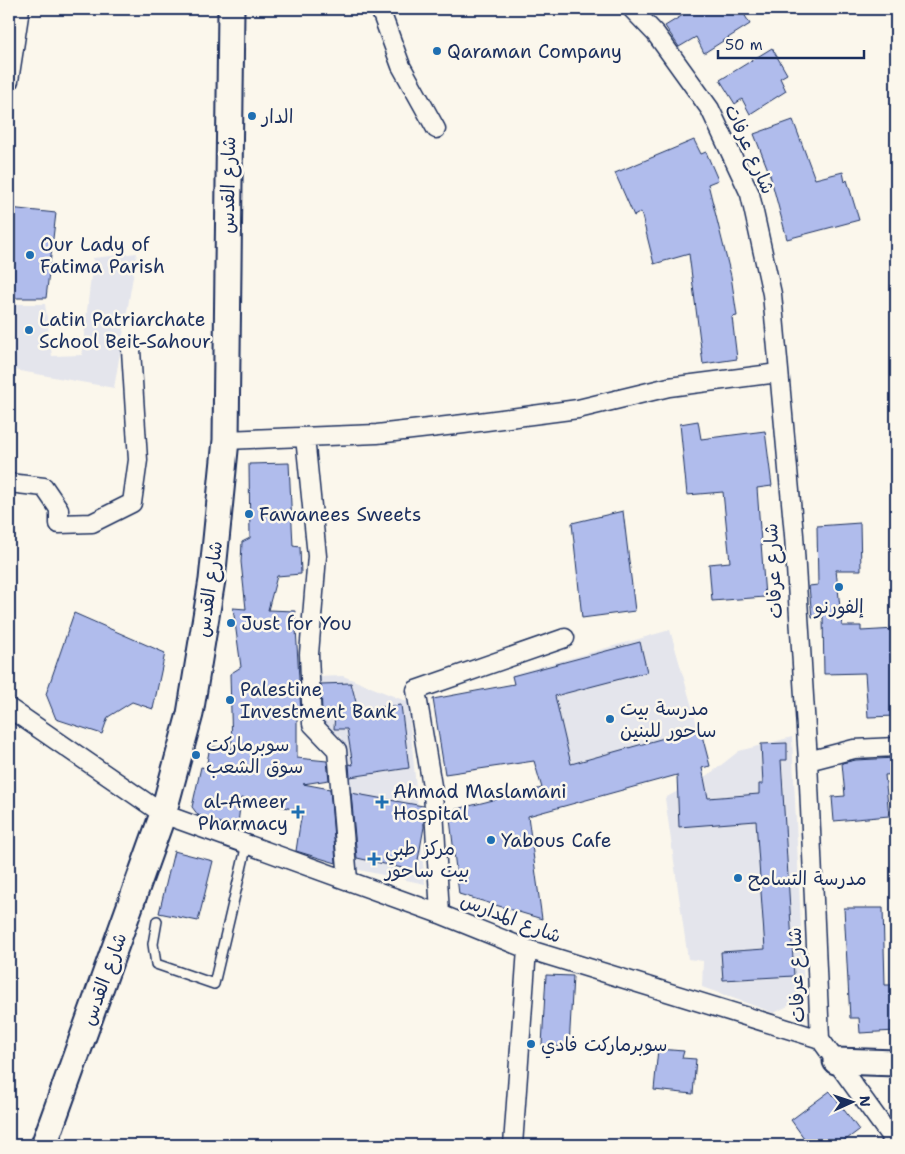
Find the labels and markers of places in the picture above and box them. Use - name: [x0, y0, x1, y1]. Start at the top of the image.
- place label: Qaraman Company: [447, 39, 622, 64]
- marker: Qaraman Company: [431, 45, 443, 57]
- place label: الدار: [260, 104, 293, 129]
- marker: الدار: [246, 110, 258, 122]
- place label: Our Lady of Fatima Parish: [40, 232, 165, 279]
- marker: Our Lady of Fatima Parish: [24, 249, 36, 261]
- place label: Latin Patriarchate School Beit-Sahour: [39, 307, 211, 354]
- marker: Latin Patriarchate School Beit-Sahour: [23, 324, 35, 336]
- place label: Fawanees Sweets: [259, 502, 421, 527]
- marker: Fawanees Sweets: [243, 508, 255, 520]
- marker: إلفورنو: [833, 581, 845, 593]
- place label: إلفورنو: [813, 594, 864, 619]
- place label: Just for You: [241, 611, 352, 636]
- marker: Just for You: [225, 617, 237, 629]
- place label: Palestine Investment Bank: [240, 677, 397, 724]
- marker: Palestine Investment Bank: [224, 694, 236, 706]
- place label: مدرسة بيت ساحور للبنين: [620, 696, 716, 743]
- marker: مدرسة بيت ساحور للبنين: [604, 713, 616, 725]
- place label: سوبرماركت سوق الشعب: [206, 732, 303, 779]
- marker: سوبرماركت سوق الشعب: [190, 749, 202, 761]
- place label: Ahmad Maslamani Hospital: [393, 779, 567, 826]
- place label: al-Ameer Pharmacy: [198, 789, 288, 836]
- marker: Ahmad Maslamani Hospital: [375, 795, 389, 809]
- marker: al-Ameer Pharmacy: [292, 806, 304, 818]
- place label: Yabous Cafe: [501, 828, 611, 853]
- marker: Yabous Cafe: [485, 834, 497, 846]
- place label: مركز طبي بيت ساحور: [383, 836, 470, 883]
- marker: مركز طبي بيت ساحور: [367, 852, 381, 866]
- place label: مدرسة التسامح: [748, 866, 867, 891]
- marker: مدرسة التسامح: [732, 872, 744, 884]
- place label: سوبرماركت فادي: [541, 1032, 668, 1059]
- marker: سوبرماركت فادي: [525, 1038, 537, 1050]

